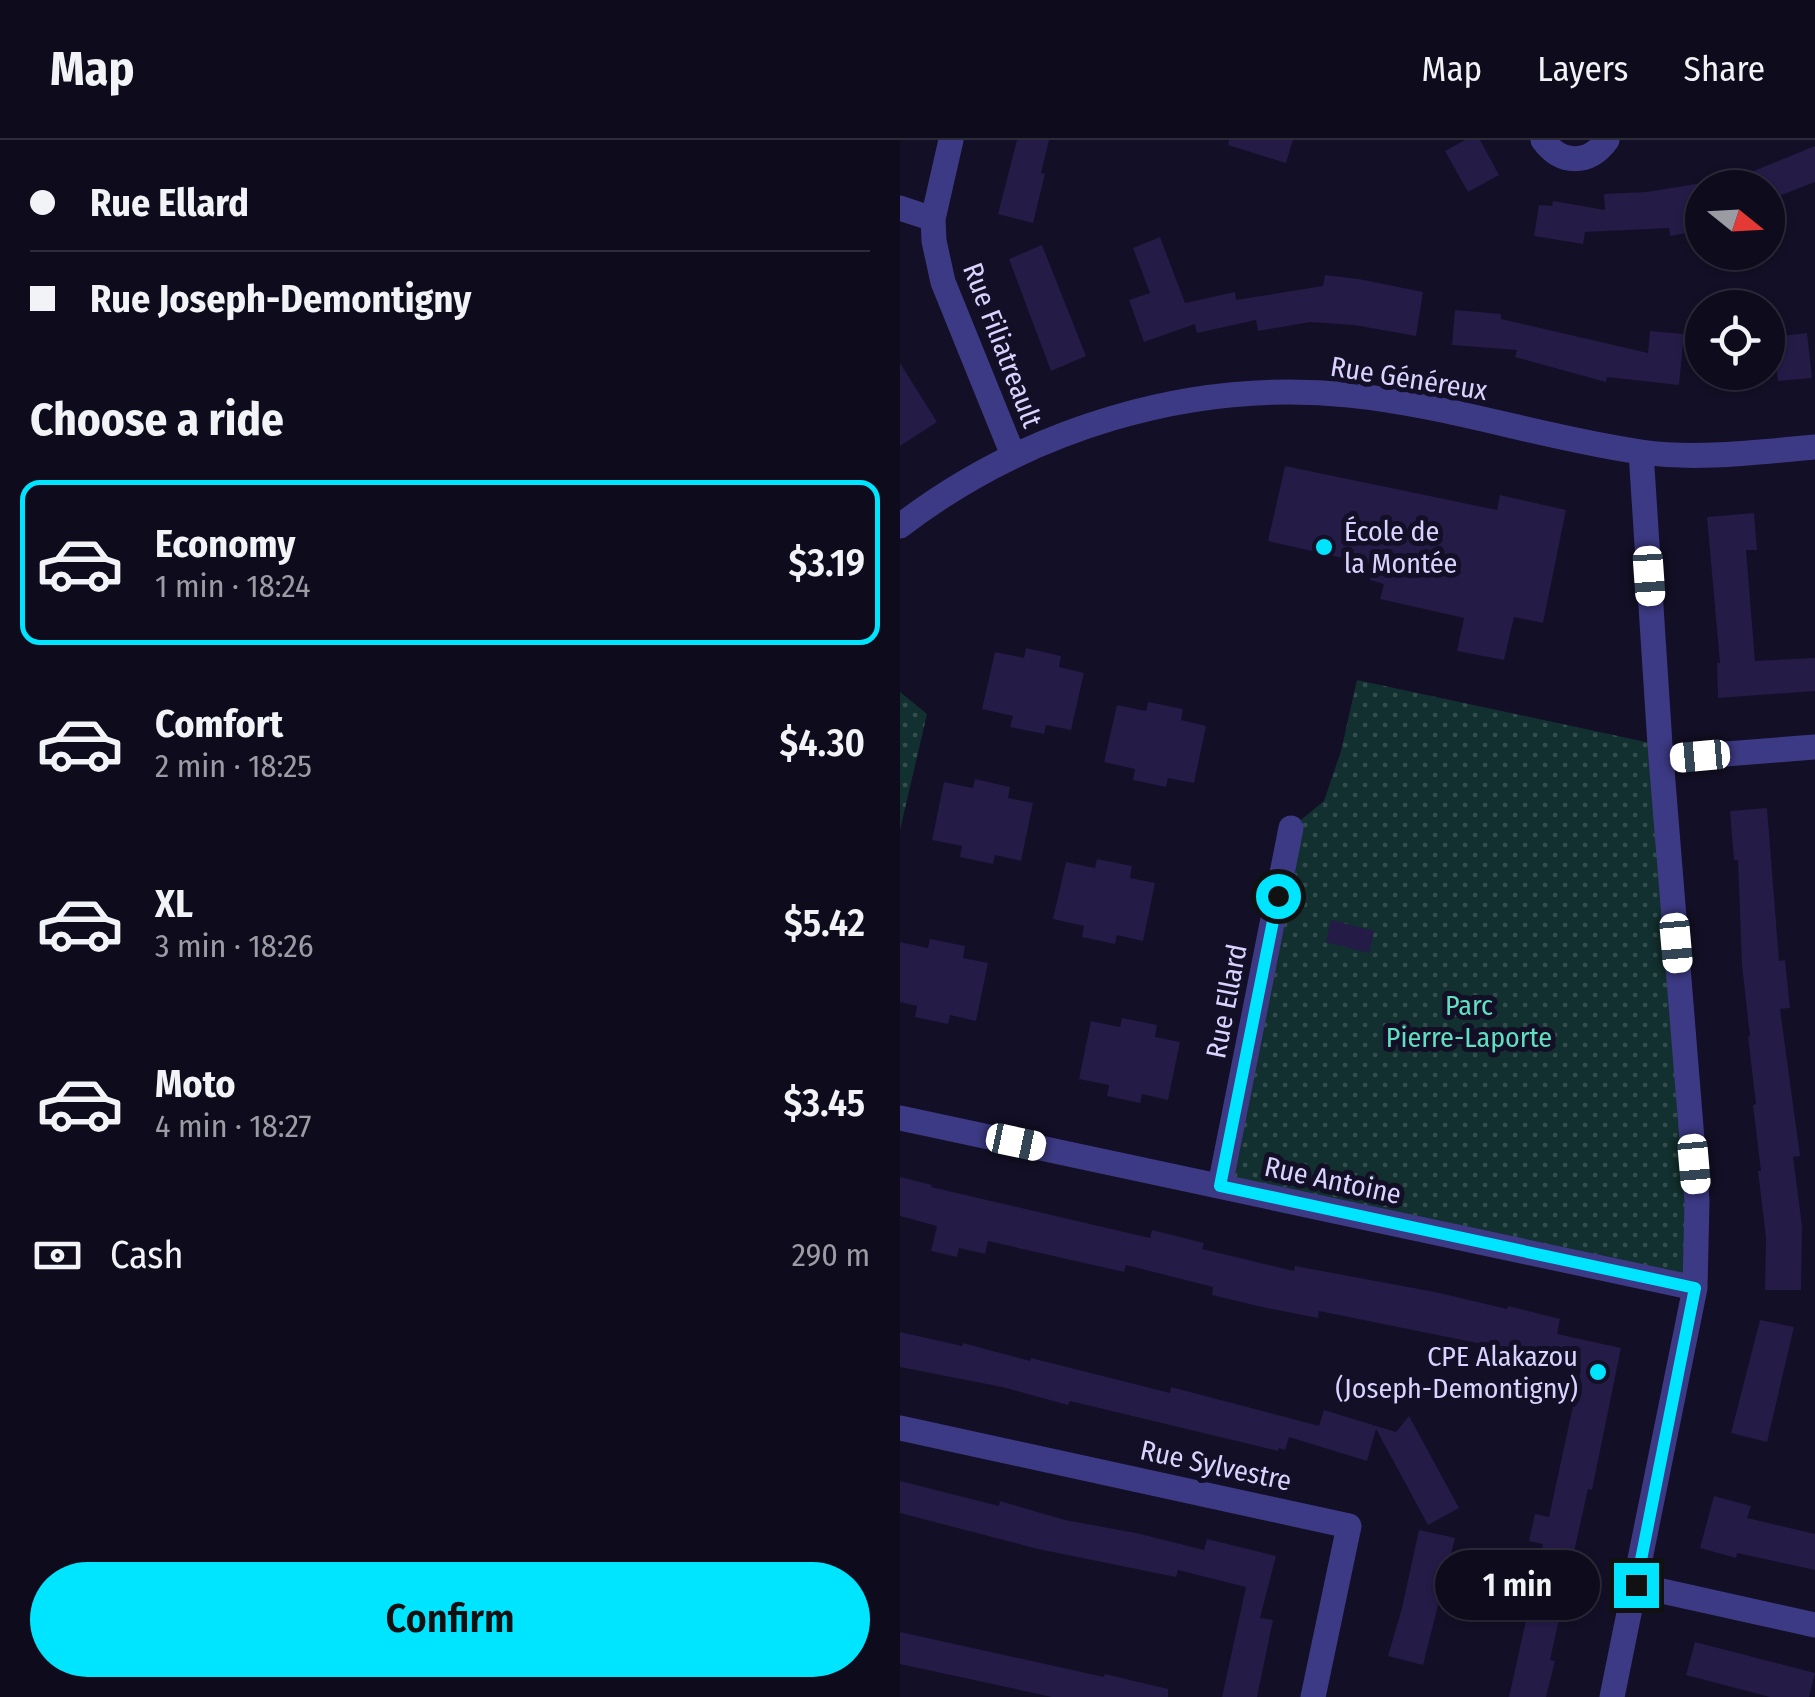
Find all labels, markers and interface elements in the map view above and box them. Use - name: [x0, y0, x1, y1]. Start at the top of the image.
- text: Map: [50, 40, 134, 98]
- text: Map: [1422, 48, 1482, 90]
- text: Layers: [1537, 48, 1629, 90]
- text: Share: [1684, 48, 1765, 90]
- north arrow: [1685, 170, 1785, 270]
- map controls: [1685, 170, 1785, 390]
- text: Rue Ellard: [90, 180, 249, 226]
- street label: Rue Filiatreault: [956, 258, 1049, 433]
- text: Rue Joseph-Demontigny: [90, 276, 471, 322]
- button: locate: [1685, 290, 1785, 390]
- street label: Rue Généreux: [1328, 350, 1491, 407]
- text: Choose a ride: [30, 393, 284, 447]
- place label: École de la Montée: [1344, 515, 1457, 580]
- icon: car: [35, 518, 125, 608]
- text: Economy: [155, 521, 295, 567]
- marker: École de la Montée: [1313, 536, 1335, 558]
- text: $3.19: [789, 540, 865, 586]
- car: [1632, 545, 1666, 607]
- text: 1 min · 18:24: [155, 567, 311, 605]
- icon: car: [35, 698, 125, 788]
- text: Comfort: [155, 701, 283, 747]
- text: $4.30: [780, 720, 865, 766]
- car: [1669, 738, 1731, 774]
- text: 2 min · 18:25: [155, 747, 312, 785]
- route start: [1256, 874, 1301, 919]
- icon: car: [35, 878, 125, 968]
- text: XL: [155, 881, 193, 927]
- text: $5.42: [784, 900, 865, 946]
- car: [1658, 912, 1694, 974]
- text: 3 min · 18:26: [155, 927, 314, 965]
- street label: Rue Ellard: [1199, 941, 1254, 1061]
- park label: Parc Pierre-Laporte: [1386, 989, 1552, 1054]
- icon: car: [35, 1058, 125, 1148]
- text: Moto: [155, 1061, 236, 1107]
- text: $3.45: [783, 1080, 865, 1126]
- text: 4 min · 18:27: [155, 1107, 311, 1145]
- car: [984, 1121, 1048, 1163]
- car: [1676, 1133, 1712, 1195]
- street label: Rue Antoine: [1262, 1150, 1404, 1211]
- icon: cash: [30, 1228, 85, 1283]
- text: Cash: [110, 1232, 184, 1278]
- text: 290 m: [792, 1236, 870, 1274]
- place label: CPE Alakazou (Joseph-Demontigny): [1335, 1340, 1578, 1405]
- marker: CPE Alakazou (Joseph-Demontigny): [1587, 1361, 1609, 1383]
- street label: Rue Sylvestre: [1137, 1433, 1294, 1498]
- callout: 1 min: [1436, 1550, 1601, 1620]
- button: Confirm: [30, 1562, 870, 1677]
- route end: [1614, 1563, 1659, 1608]
- text: 1 min: [1483, 1566, 1552, 1604]

